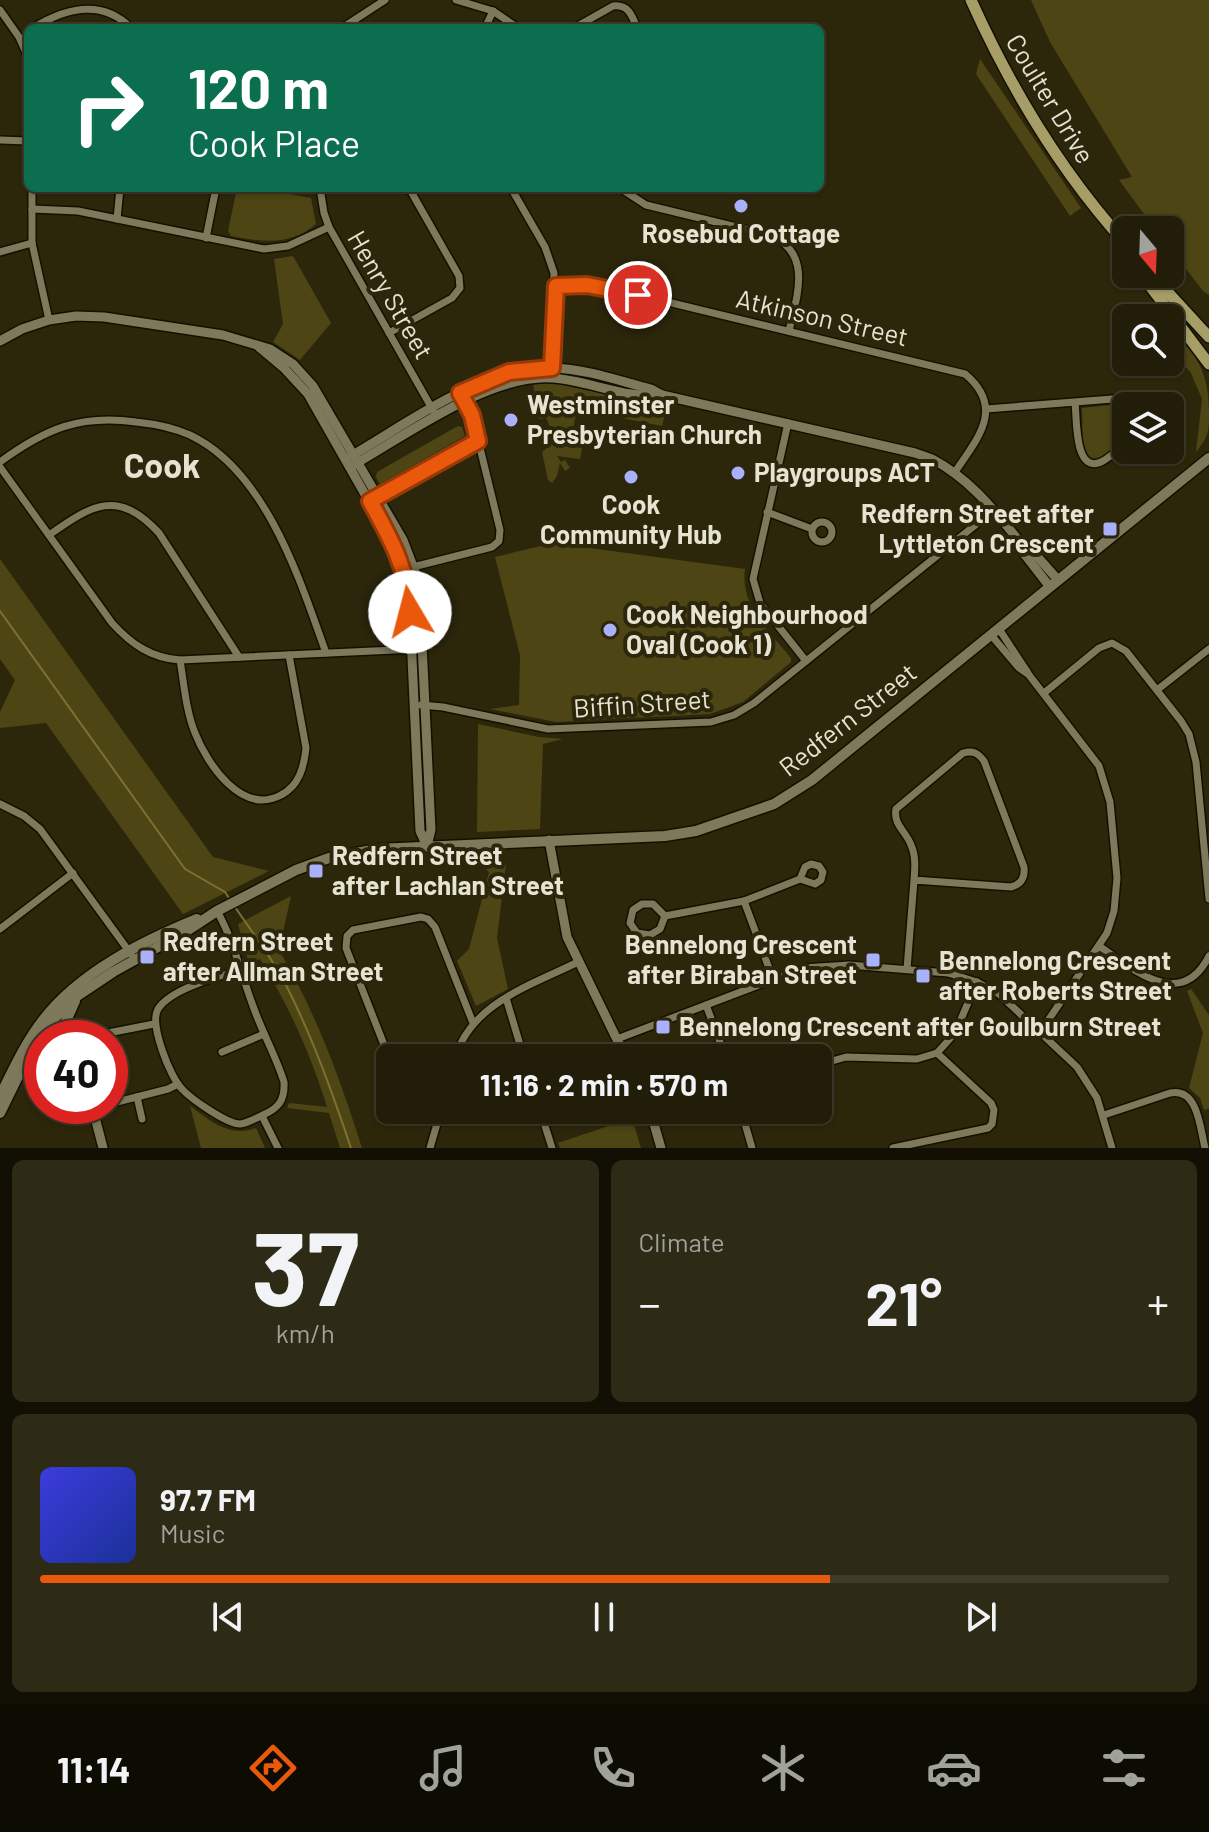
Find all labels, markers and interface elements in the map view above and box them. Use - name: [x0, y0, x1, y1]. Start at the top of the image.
- street label: Coulter Drive: [1001, 28, 1102, 169]
- text: 120 m: [188, 53, 329, 120]
- icon: right: [56, 56, 160, 160]
- text: Cook Place: [188, 121, 360, 164]
- marker: Rosebud Cottage: [732, 197, 750, 215]
- north arrow: [1112, 216, 1184, 288]
- map controls: [1112, 216, 1184, 464]
- place label: Rosebud Cottage: [642, 217, 840, 248]
- street label: Henry Street: [342, 224, 441, 364]
- pin: [604, 261, 672, 329]
- icon: arrive: [616, 273, 660, 317]
- street label: Atkinson Street: [733, 282, 911, 351]
- button: search: [1112, 304, 1184, 376]
- place label: Westminster Presbyterian Church: [527, 388, 762, 449]
- button: layers: [1112, 392, 1184, 464]
- marker: Westminster Presbyterian Church: [502, 411, 520, 429]
- district label: Cook: [124, 444, 200, 485]
- place label: Playgroups ACT: [754, 456, 935, 487]
- marker: Playgroups ACT: [729, 464, 747, 482]
- marker: Cook Community Hub: [622, 468, 640, 486]
- place label: Cook Community Hub: [540, 488, 722, 549]
- place label: Redfern Street after Lyttleton Crescent: [861, 497, 1094, 558]
- marker: Redfern Street after Lyttleton Crescent: [1101, 520, 1119, 538]
- position arrow: [368, 570, 452, 654]
- place label: Cook Neighbourhood Oval (Cook 1): [626, 598, 868, 659]
- marker: Cook Neighbourhood Oval (Cook 1): [601, 621, 619, 639]
- street label: Redfern Street: [772, 656, 922, 782]
- street label: Biffin Street: [572, 682, 712, 723]
- place label: Redfern Street after Lachlan Street: [332, 839, 564, 900]
- marker: Redfern Street after Lachlan Street: [307, 862, 325, 880]
- place label: Redfern Street after Allman Street: [163, 925, 384, 986]
- place label: Bennelong Crescent after Biraban Street: [625, 928, 857, 989]
- place label: Bennelong Crescent after Roberts Street: [939, 944, 1172, 1005]
- marker: Redfern Street after Allman Street: [138, 948, 156, 966]
- marker: Bennelong Crescent after Biraban Street: [864, 951, 882, 969]
- marker: Bennelong Crescent after Roberts Street: [914, 967, 932, 985]
- place label: Bennelong Crescent after Goulburn Street: [679, 1010, 1161, 1041]
- marker: Bennelong Crescent after Goulburn Street: [654, 1018, 672, 1036]
- speed limit sign: 40: [24, 1020, 128, 1124]
- text: 11:16 · 2 min · 570 m: [480, 1066, 728, 1102]
- text: 37: [251, 1202, 359, 1327]
- text: Climate: [639, 1226, 725, 1257]
- text: 21°: [865, 1266, 942, 1338]
- text: −: [639, 1276, 661, 1329]
- text: +: [1147, 1276, 1169, 1329]
- text: km/h: [276, 1317, 335, 1348]
- text: 97.7 FM: [160, 1481, 256, 1517]
- text: Music: [160, 1517, 225, 1548]
- icon: previous: [206, 1595, 250, 1639]
- icon: pause: [582, 1595, 626, 1639]
- icon: next: [959, 1595, 1003, 1639]
- icon: directions: [245, 1740, 301, 1796]
- icon: music: [415, 1740, 471, 1796]
- icon: phone: [585, 1740, 641, 1796]
- icon: climate: [755, 1740, 811, 1796]
- icon: car: [926, 1740, 982, 1796]
- icon: filters: [1096, 1740, 1152, 1796]
- text: 11:14: [57, 1747, 130, 1790]

